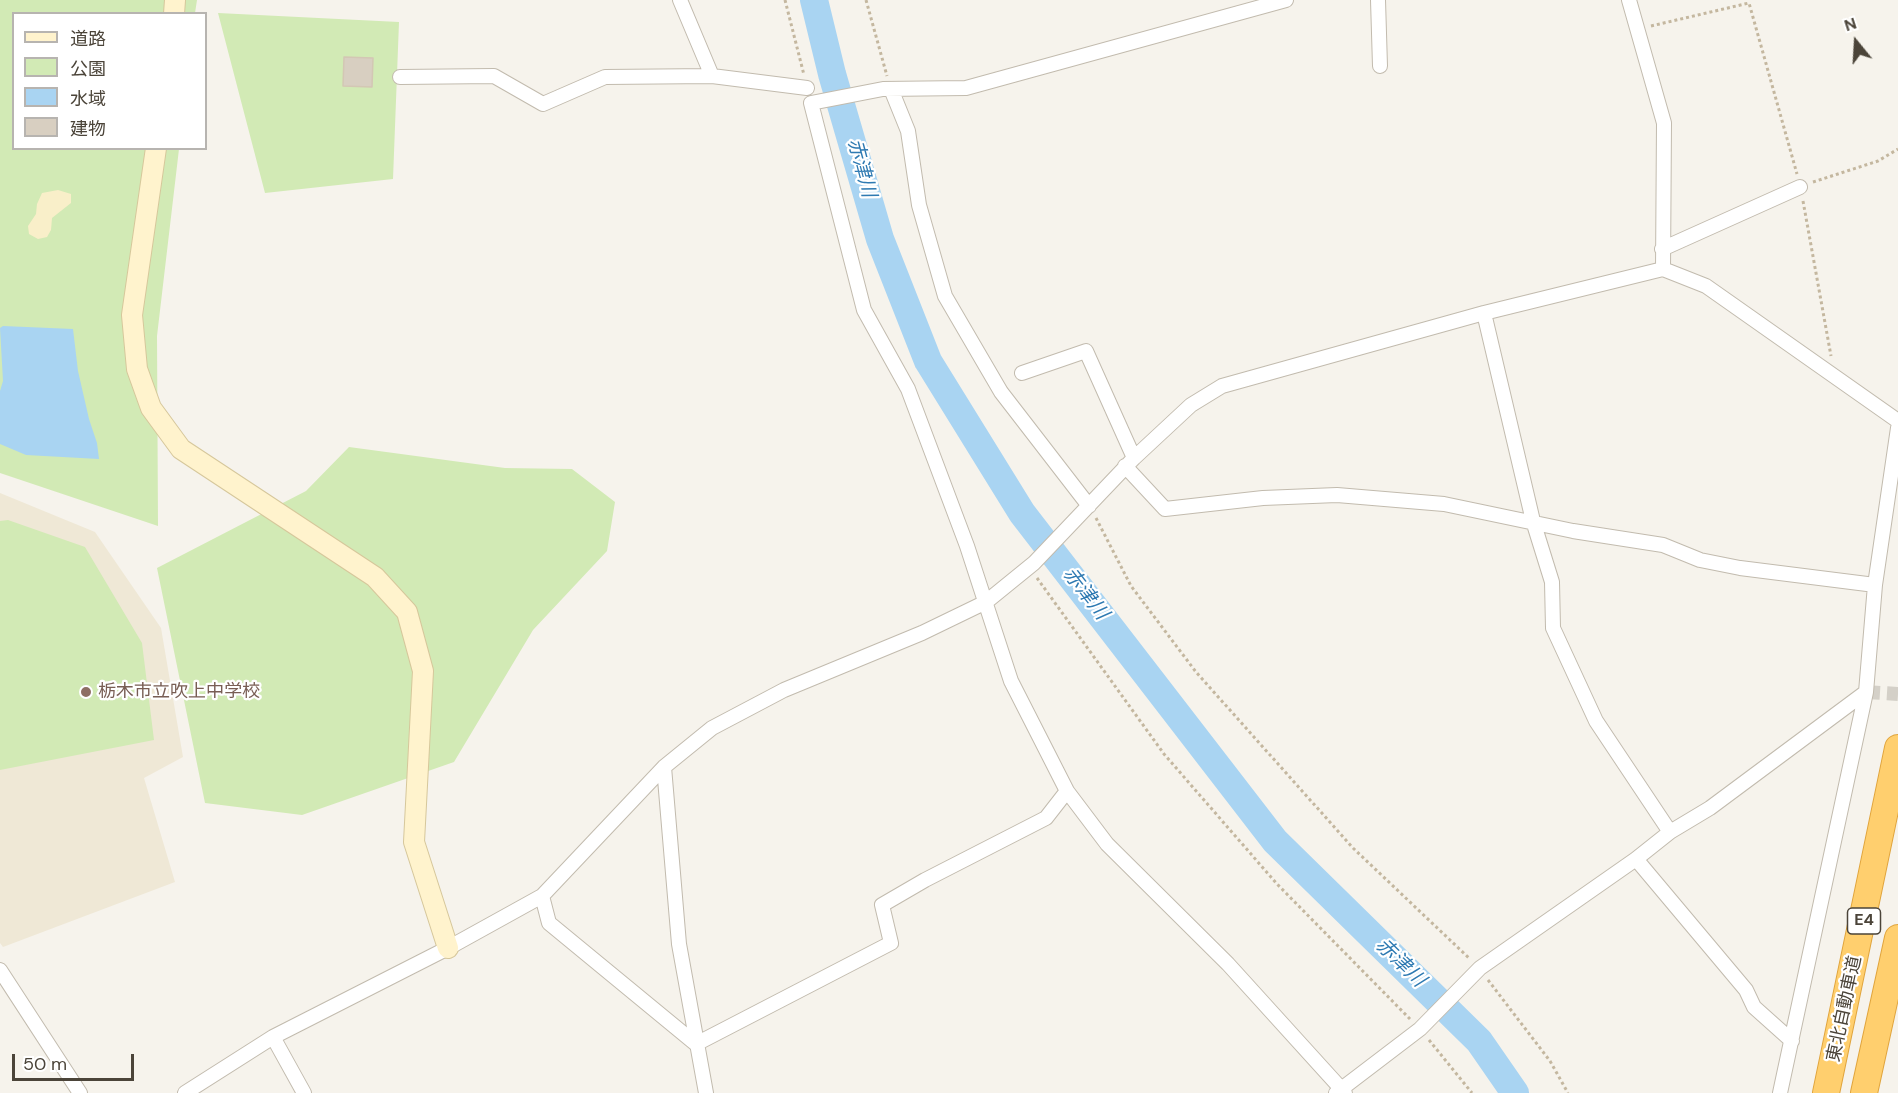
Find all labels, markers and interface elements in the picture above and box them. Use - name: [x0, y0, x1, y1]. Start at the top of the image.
- legend: [12, 12, 207, 150]
- north arrow: [1826, 12, 1886, 72]
- text: N: [1841, 13, 1859, 36]
- text: 道路: [70, 27, 106, 51]
- text: 公園: [70, 57, 106, 81]
- text: 水域: [70, 87, 106, 111]
- text: 建物: [70, 117, 106, 141]
- water label: 赤津川: [842, 136, 880, 200]
- water label: 赤津川: [1057, 563, 1113, 625]
- place label: 栃木市立吹上中学校: [98, 681, 260, 703]
- marker: 栃木市立吹上中学校: [79, 685, 93, 699]
- road number: E4: [1848, 908, 1880, 934]
- water label: 赤津川: [1370, 934, 1430, 992]
- street label: 東北自動車道: [1823, 954, 1867, 1064]
- scale bar: [15, 1042, 136, 1080]
- text: 50 m: [23, 1052, 67, 1076]

